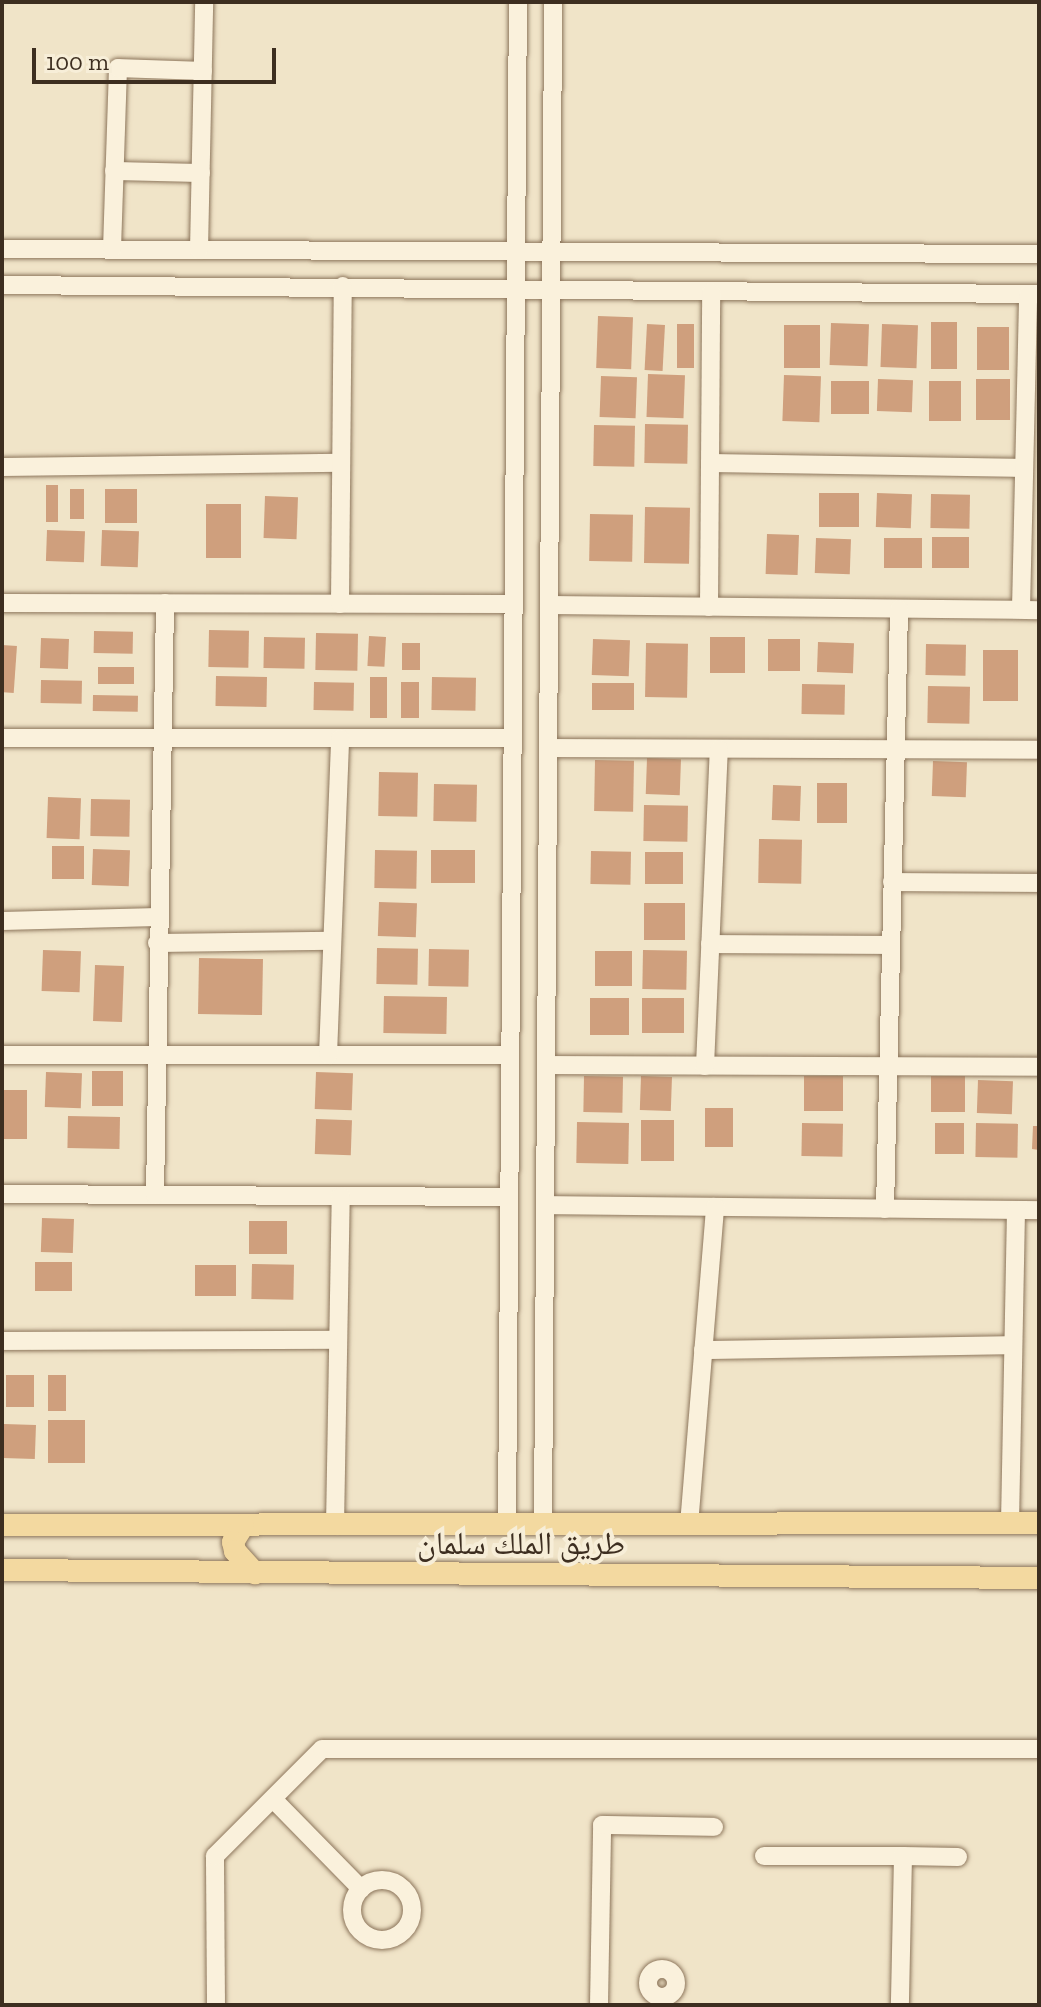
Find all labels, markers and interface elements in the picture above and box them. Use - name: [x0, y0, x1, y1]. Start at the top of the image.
- scale bar: [36, 32, 280, 82]
- text: 100 m: [46, 47, 109, 76]
- street label: طريق الملك سلمان: [417, 1524, 625, 1562]

